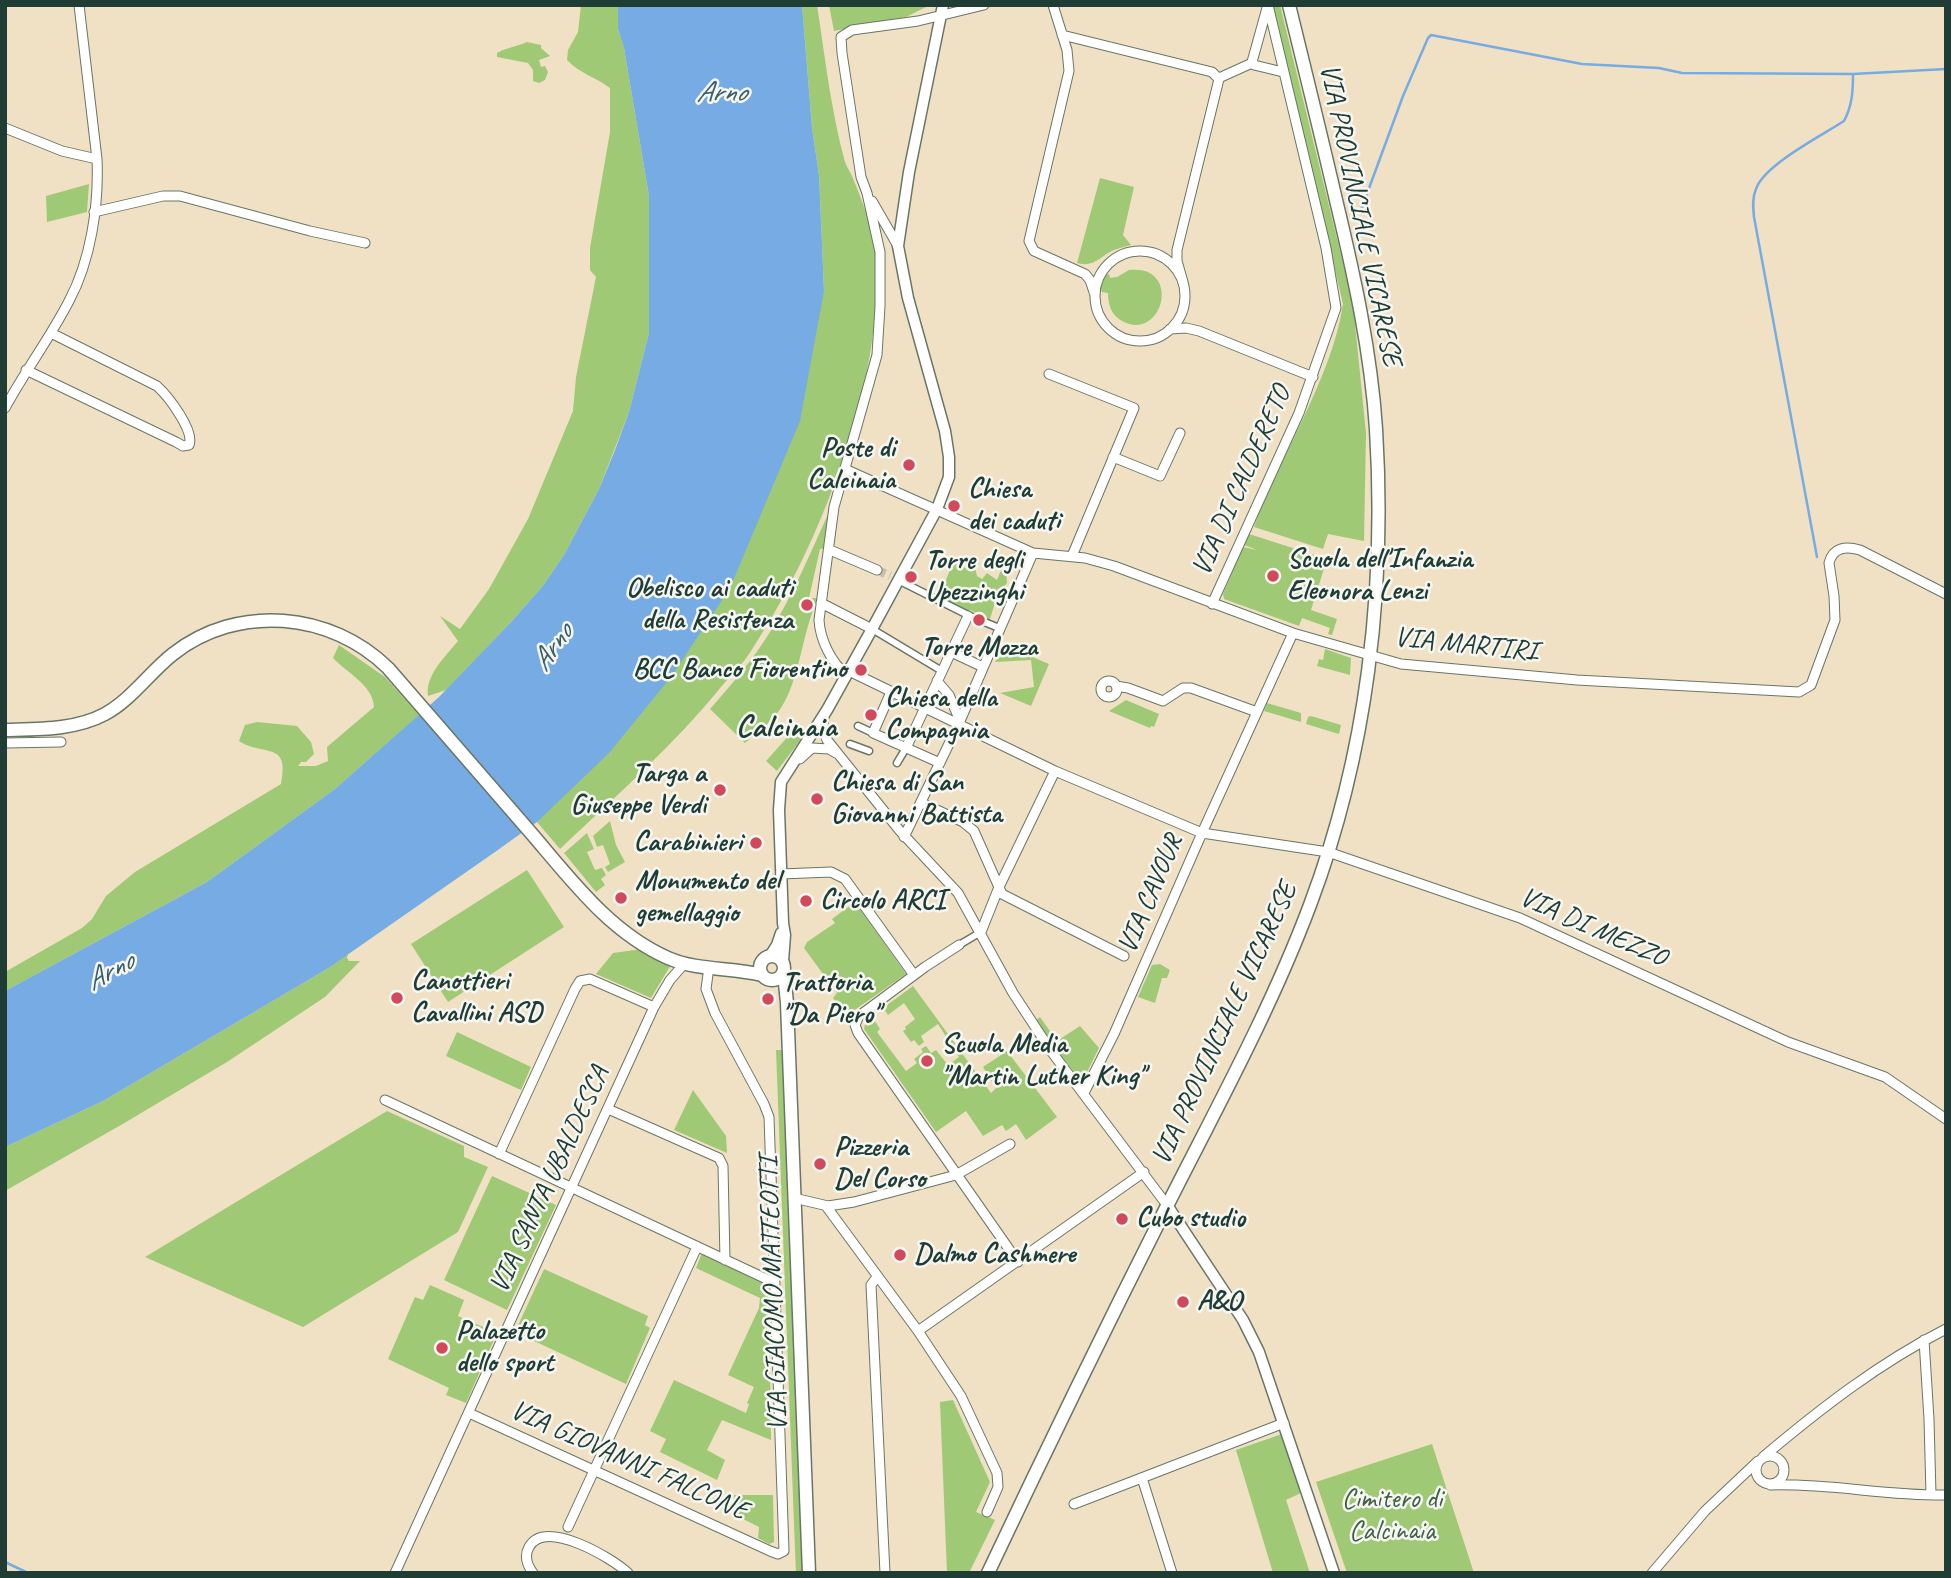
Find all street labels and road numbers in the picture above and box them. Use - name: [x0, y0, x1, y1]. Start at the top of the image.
- street label: VIA PROVINCIALE VICARESE: [1312, 61, 1408, 369]
- street label: VIA DI CALDERETO: [1185, 381, 1299, 581]
- street label: VIA MARTIRI: [1393, 621, 1539, 669]
- street label: VIA CAVOUR: [1111, 830, 1191, 958]
- street label: VIA PROVINCIALE VICARESE: [1145, 878, 1305, 1170]
- street label: VIA DI MEZZO: [1514, 881, 1672, 975]
- street label: VIA SANTA UBALDESCA: [483, 1061, 617, 1299]
- street label: VIA GIACOMO MATTEOTTI: [752, 1156, 796, 1432]
- street label: VIA GIOVANNI FALCONE: [505, 1394, 753, 1528]

